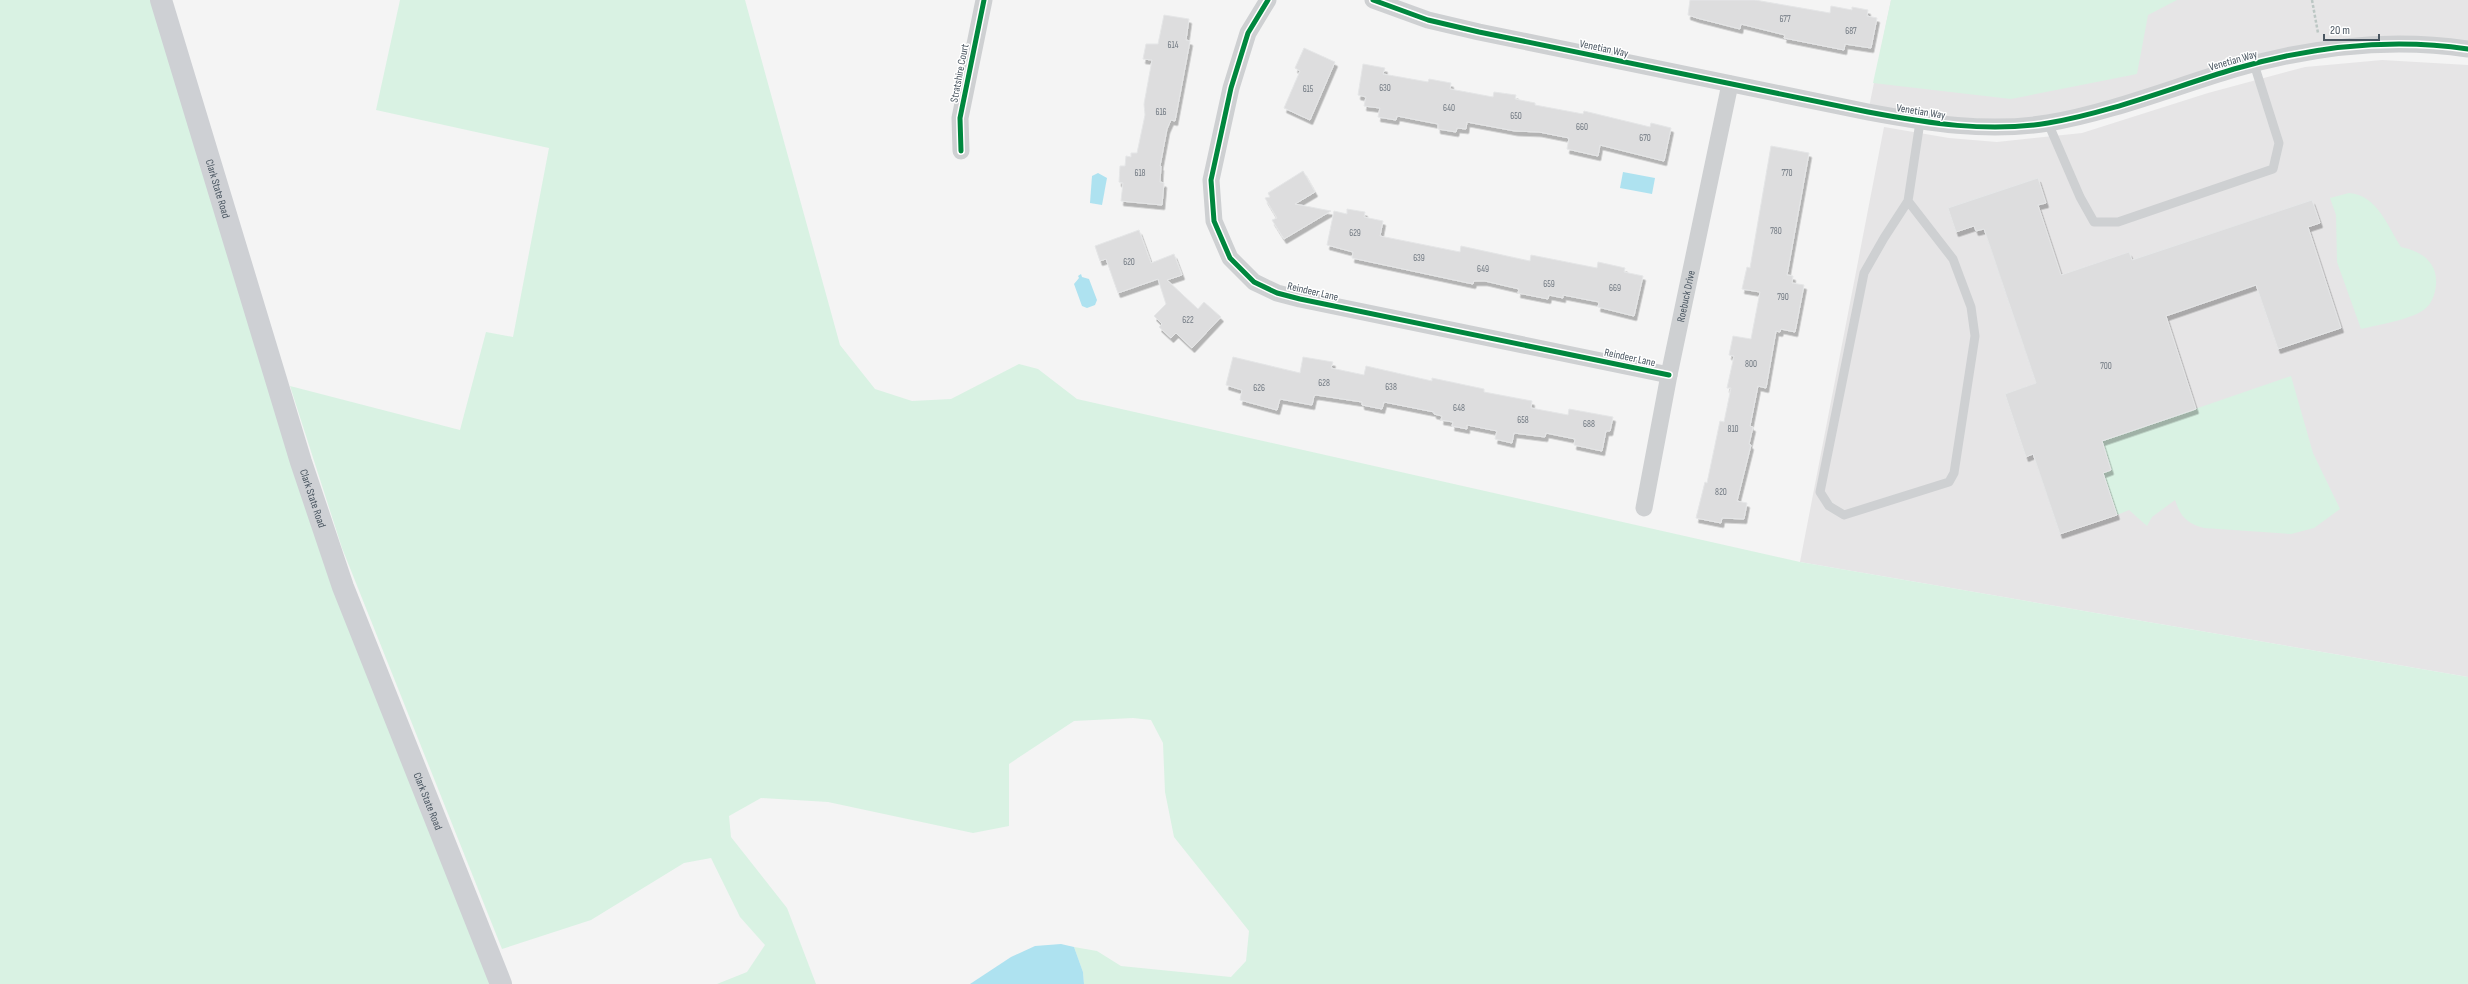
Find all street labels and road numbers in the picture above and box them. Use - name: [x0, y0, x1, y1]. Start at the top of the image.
- street label: Venetian Way: [1578, 37, 1630, 60]
- street label: Stratshire Court: [947, 42, 972, 104]
- street label: Venetian Way: [2208, 47, 2259, 74]
- street label: Venetian Way: [1895, 101, 1947, 122]
- street label: Clark State Road: [203, 158, 233, 220]
- street label: Roebuck Drive: [1674, 269, 1698, 323]
- street label: Reindeer Lane: [1286, 279, 1340, 304]
- street label: Reindeer Lane: [1603, 346, 1657, 369]
- street label: Clark State Road: [297, 467, 329, 530]
- street label: Clark State Road: [410, 771, 445, 832]

